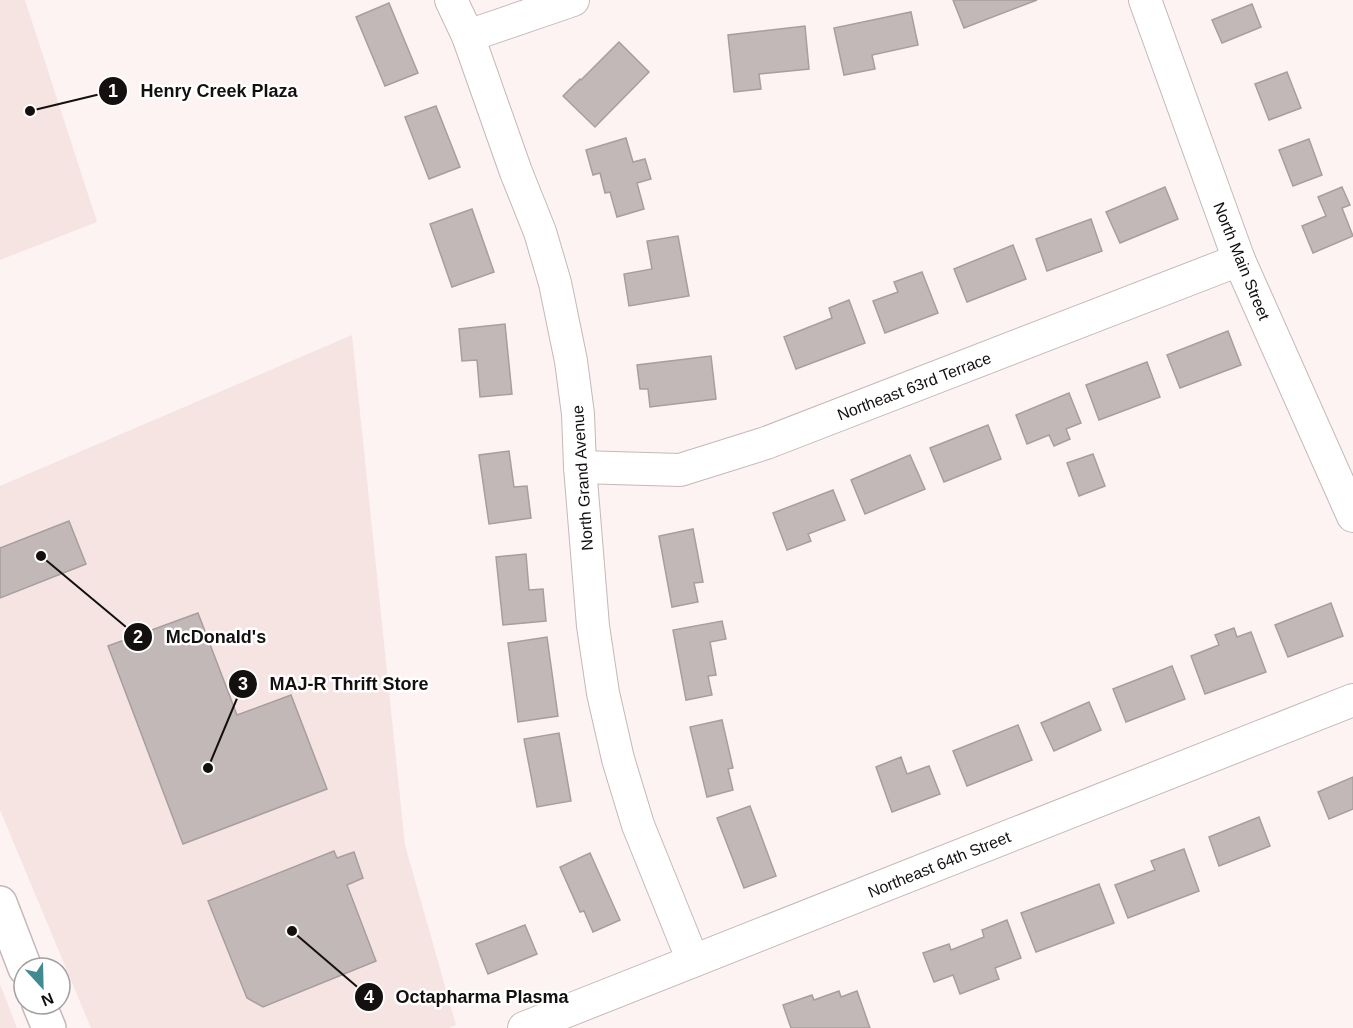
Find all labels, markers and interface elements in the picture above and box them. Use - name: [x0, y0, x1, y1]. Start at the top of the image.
- callout: Henry Creek Plaza: [98, 73, 309, 109]
- text: 1: [108, 81, 118, 101]
- text: Henry Creek Plaza: [140, 81, 299, 101]
- street label: North Main Street: [1210, 200, 1273, 323]
- street label: Northeast 63rd Terrace: [835, 349, 994, 424]
- street label: North Grand Avenue: [569, 405, 596, 551]
- callout: McDonald's: [123, 619, 278, 655]
- text: 2: [133, 627, 143, 647]
- text: McDonald's: [166, 627, 266, 647]
- callout: MAJ-R Thrift Store: [228, 666, 441, 702]
- text: 3: [238, 674, 248, 694]
- text: MAJ-R Thrift Store: [270, 674, 429, 694]
- street label: Northeast 64th Street: [865, 828, 1013, 901]
- north arrow: [12, 956, 72, 1016]
- callout: Octapharma Plasma: [354, 979, 581, 1015]
- text: 4: [364, 987, 374, 1007]
- text: Octapharma Plasma: [395, 987, 570, 1007]
- text: N: [39, 989, 56, 1009]

